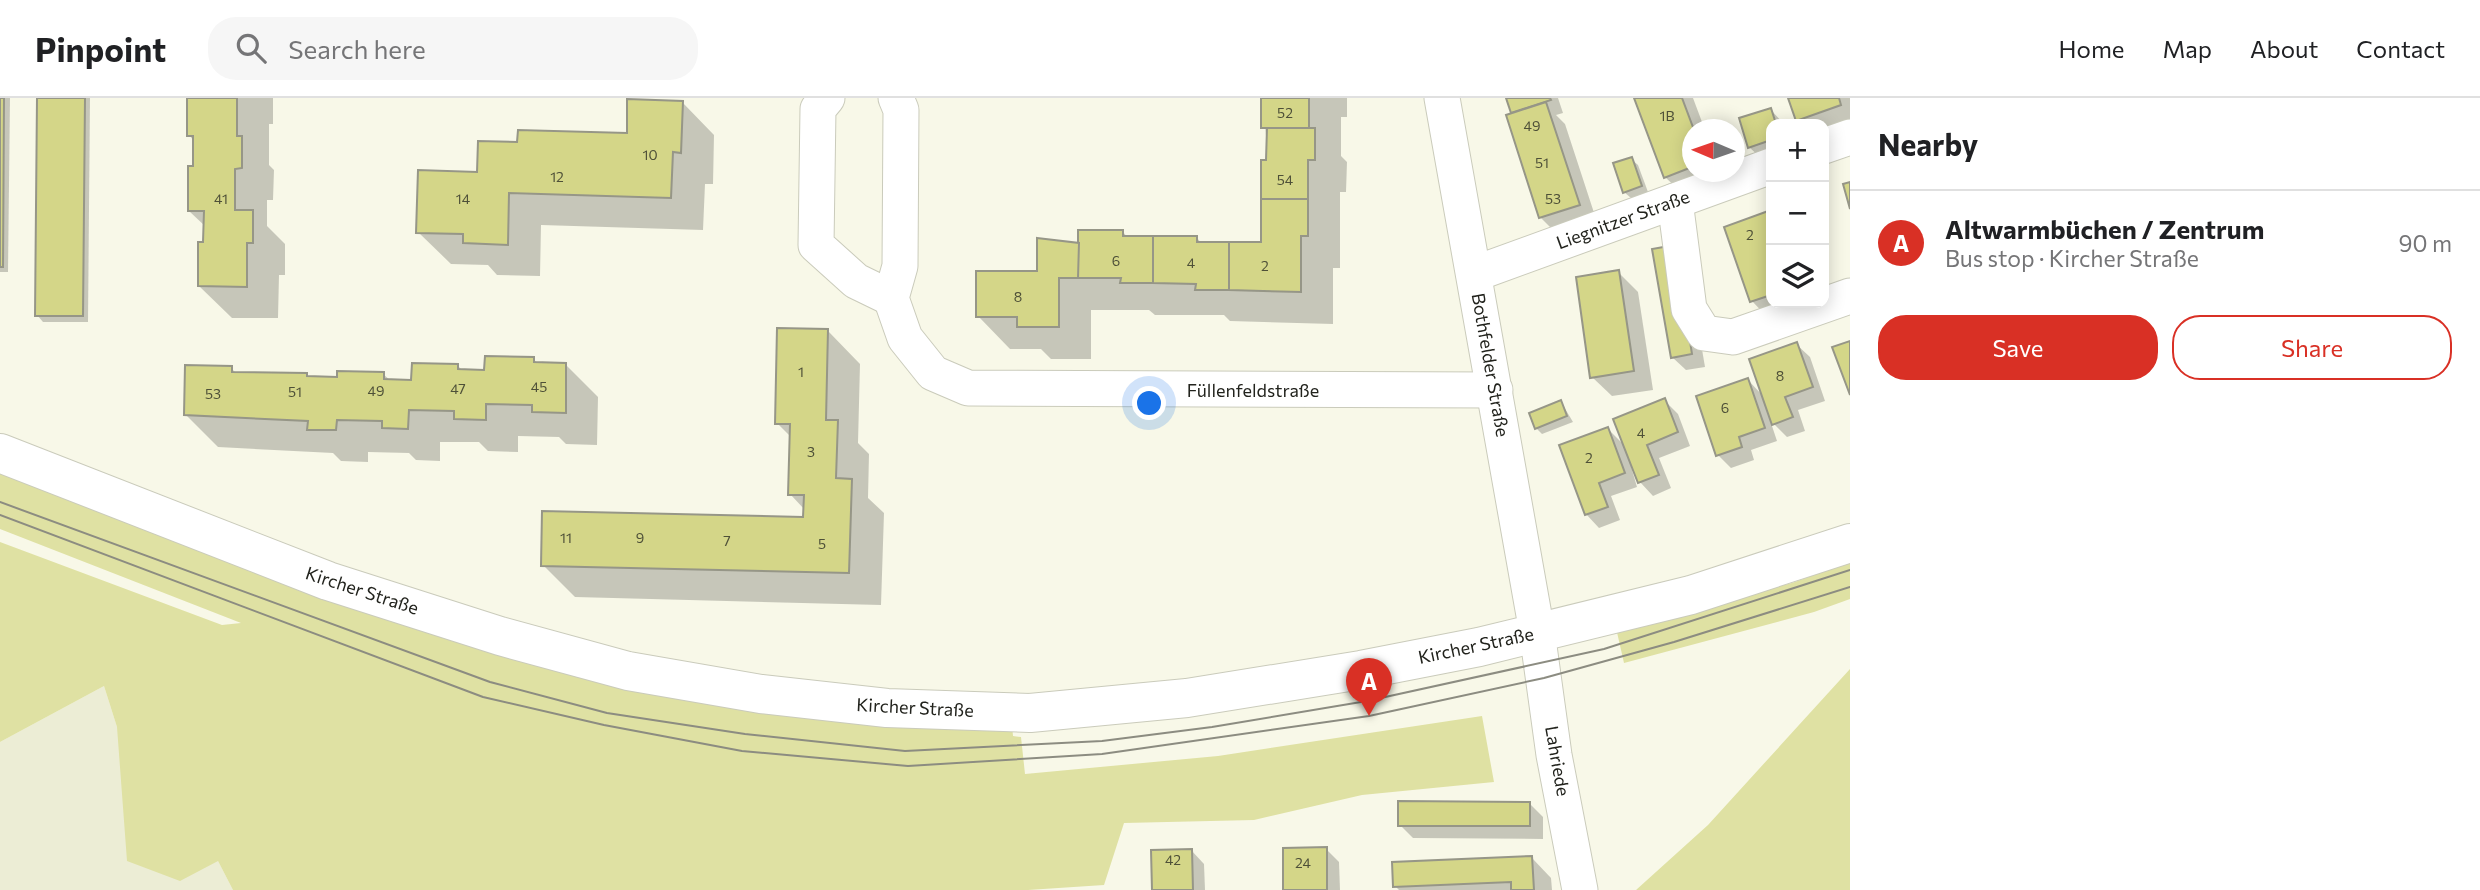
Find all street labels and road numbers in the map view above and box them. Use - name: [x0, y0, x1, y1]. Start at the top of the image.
- street label: Liegnitzer Straße: [1553, 185, 1692, 253]
- street label: Bothfelder Straße: [1467, 291, 1514, 439]
- street label: Füllenfeldstraße: [1187, 379, 1319, 401]
- street label: Kircher Straße: [303, 561, 422, 619]
- street label: Kircher Straße: [1416, 622, 1536, 668]
- street label: Kircher Straße: [856, 693, 974, 721]
- street label: Lahriede: [1541, 724, 1575, 798]

